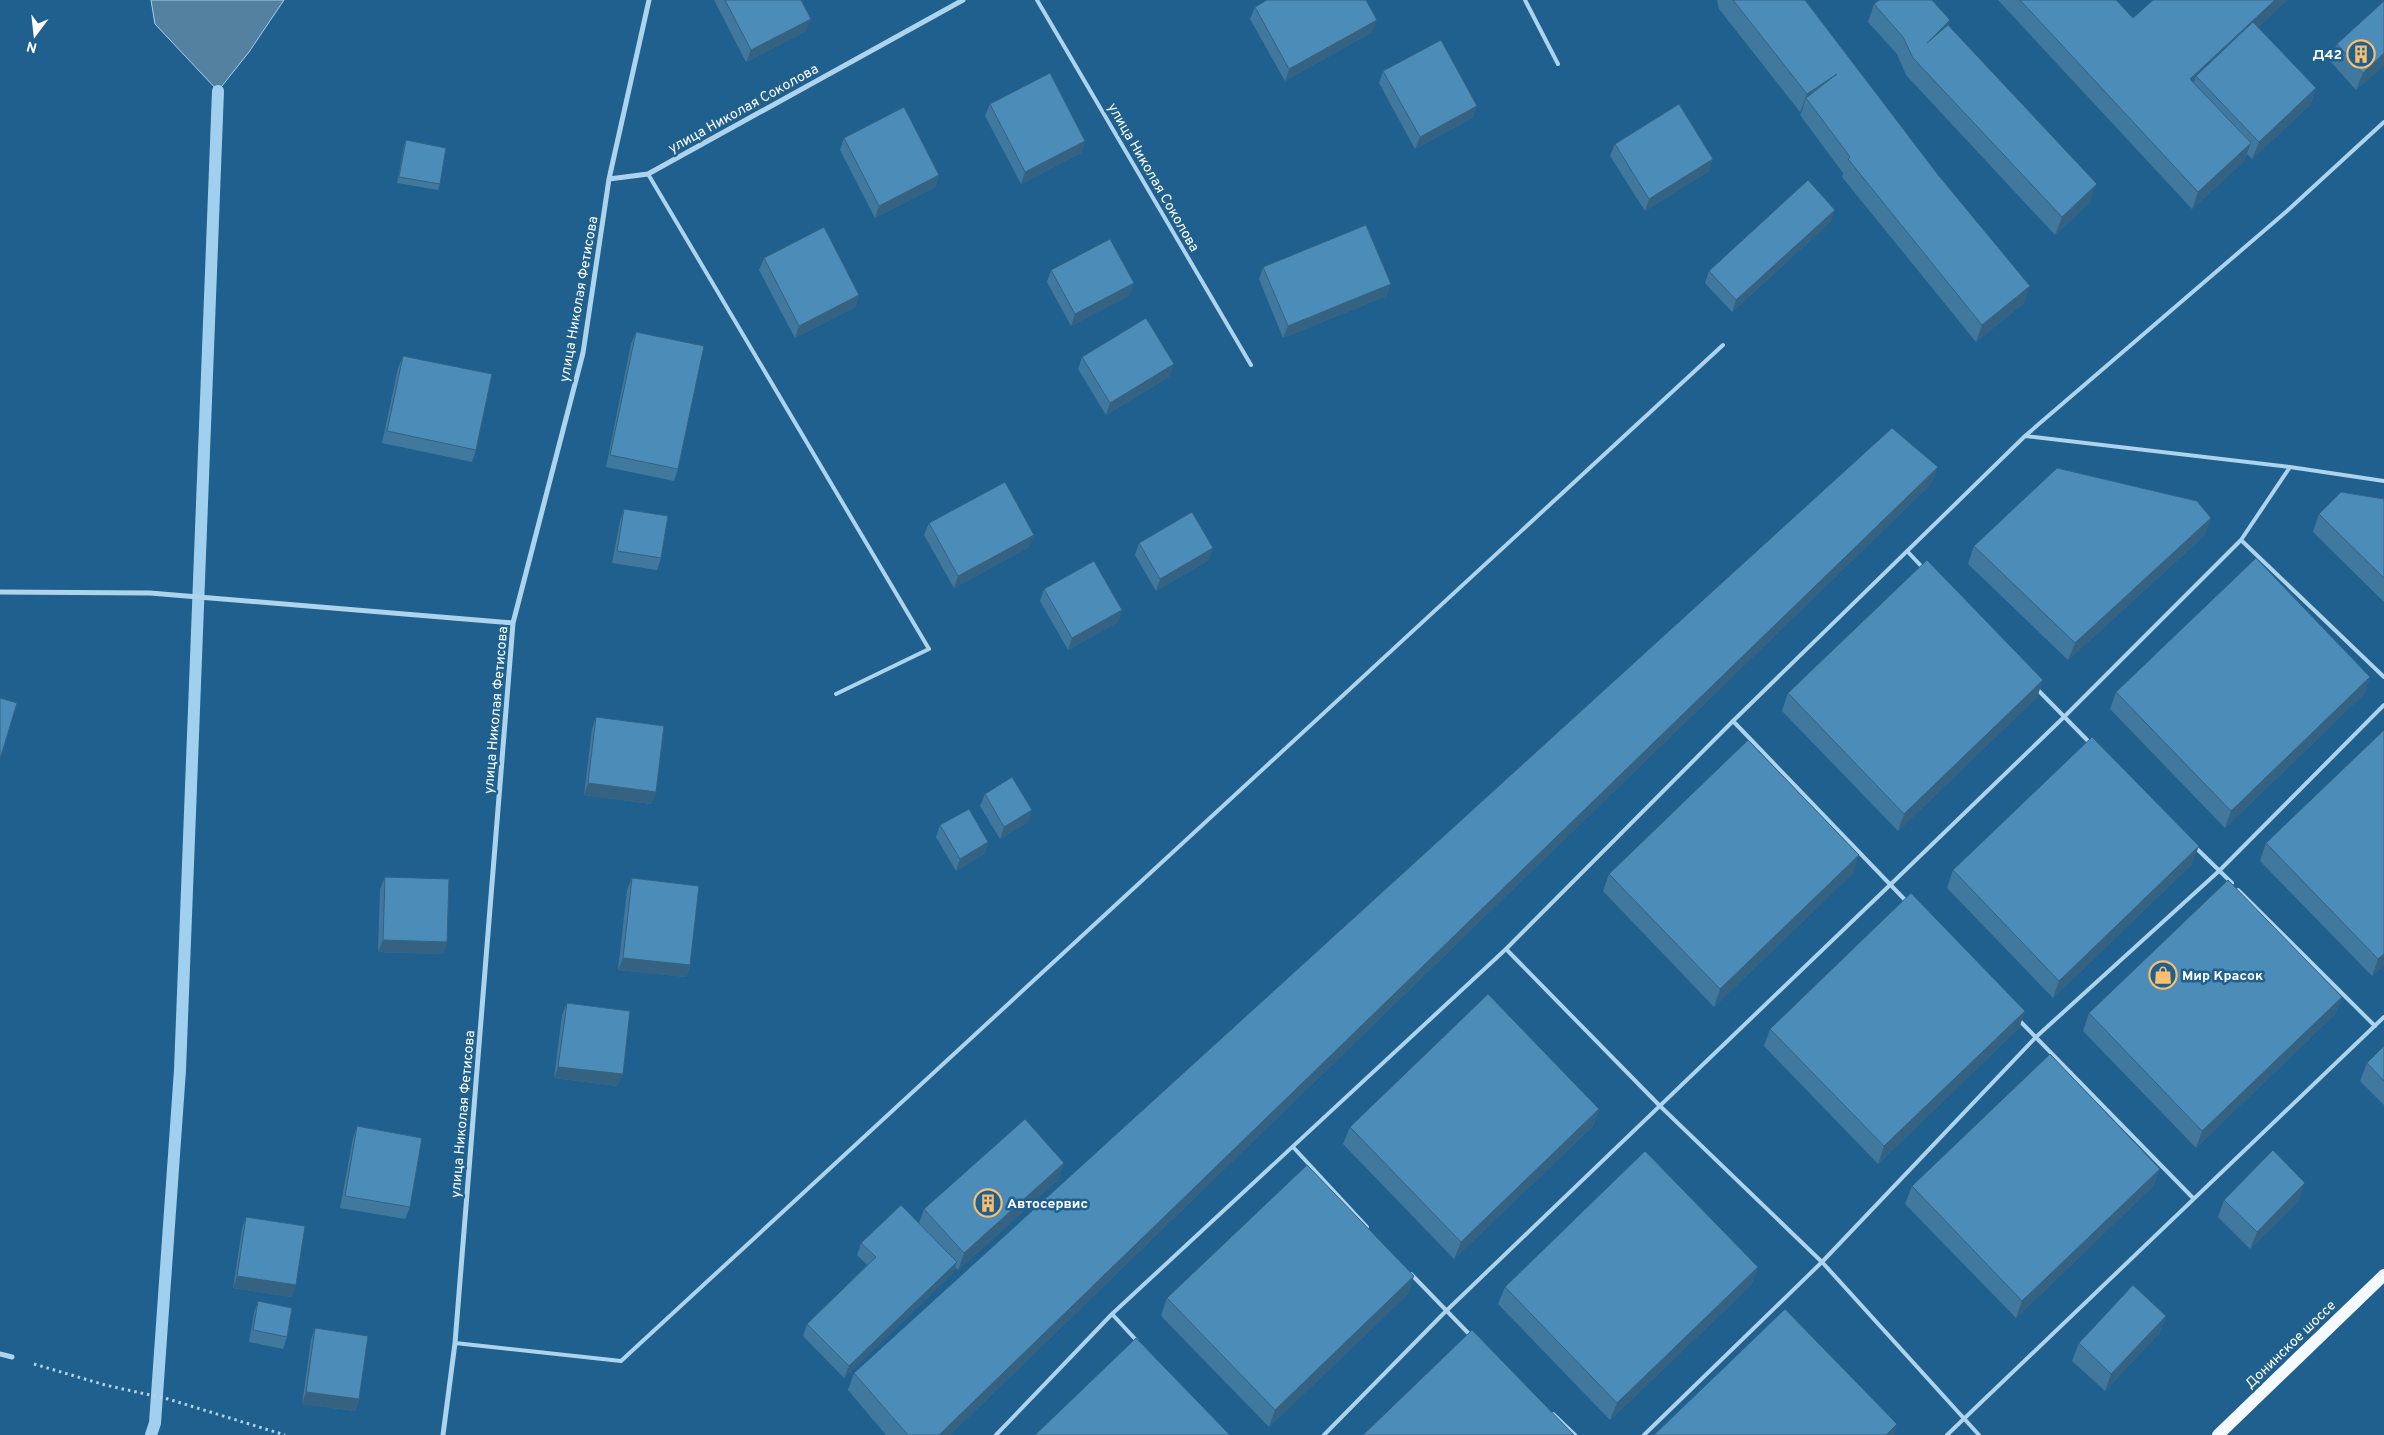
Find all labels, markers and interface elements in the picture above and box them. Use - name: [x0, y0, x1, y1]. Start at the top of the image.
- north arrow: [10, 10, 60, 60]
- text: N: [25, 37, 39, 56]
- building icon: Д42: [2346, 39, 2376, 69]
- place label: Д42: [2312, 47, 2342, 64]
- street label: улица Николая Соколова: [666, 61, 822, 158]
- street label: улица Николая Соколова: [1103, 100, 1202, 255]
- street label: улица Николая Фетисова: [556, 215, 602, 384]
- street label: улица Николая Фетисова: [481, 626, 512, 795]
- shop icon: Мир Красок: [2148, 960, 2178, 990]
- place label: Мир Красок: [2182, 968, 2263, 985]
- street label: улица Николая Фетисова: [448, 1030, 479, 1199]
- building icon: Автосервис: [973, 1188, 1003, 1218]
- place label: Автосервис: [1007, 1196, 1088, 1213]
- street label: Донинское шоссе: [2242, 1297, 2340, 1393]

